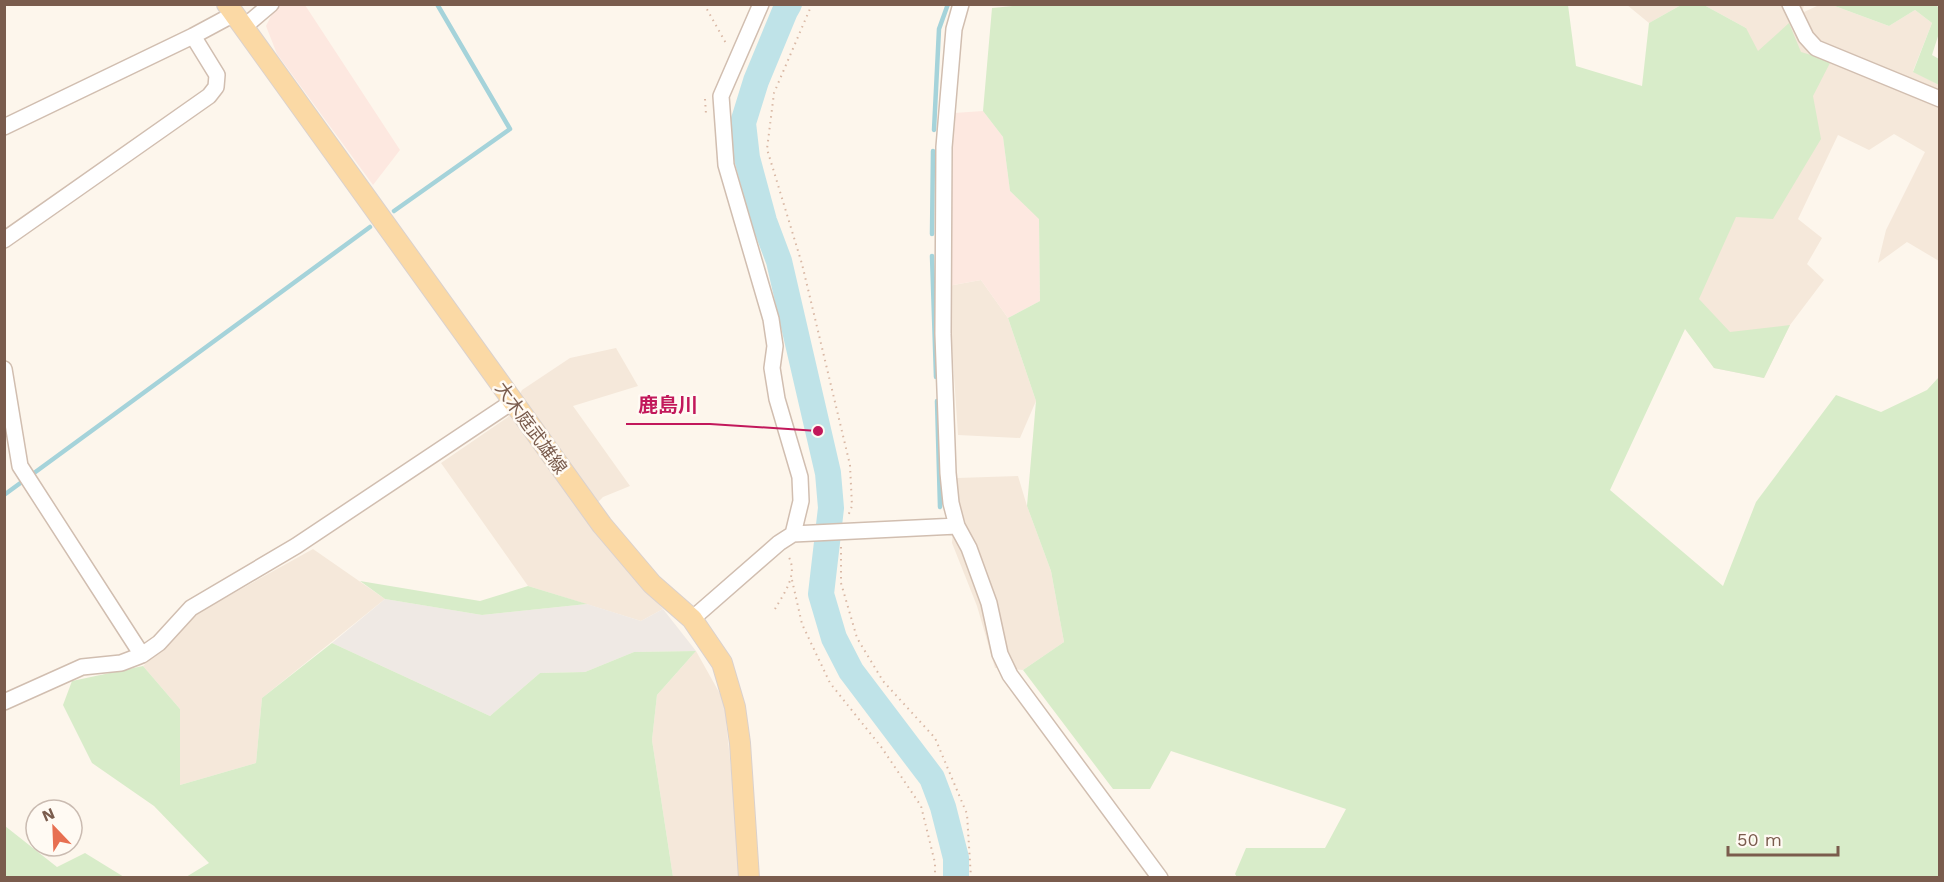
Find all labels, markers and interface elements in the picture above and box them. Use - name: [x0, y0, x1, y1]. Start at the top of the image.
- street label: 大木庭武雄線: [491, 378, 572, 478]
- callout: 鹿島川: [626, 386, 710, 424]
- text: 鹿島川: [638, 393, 698, 417]
- north arrow: [24, 798, 84, 858]
- text: N: [39, 804, 58, 826]
- scale bar: [1728, 819, 1838, 857]
- text: 50 m: [1737, 829, 1782, 850]

